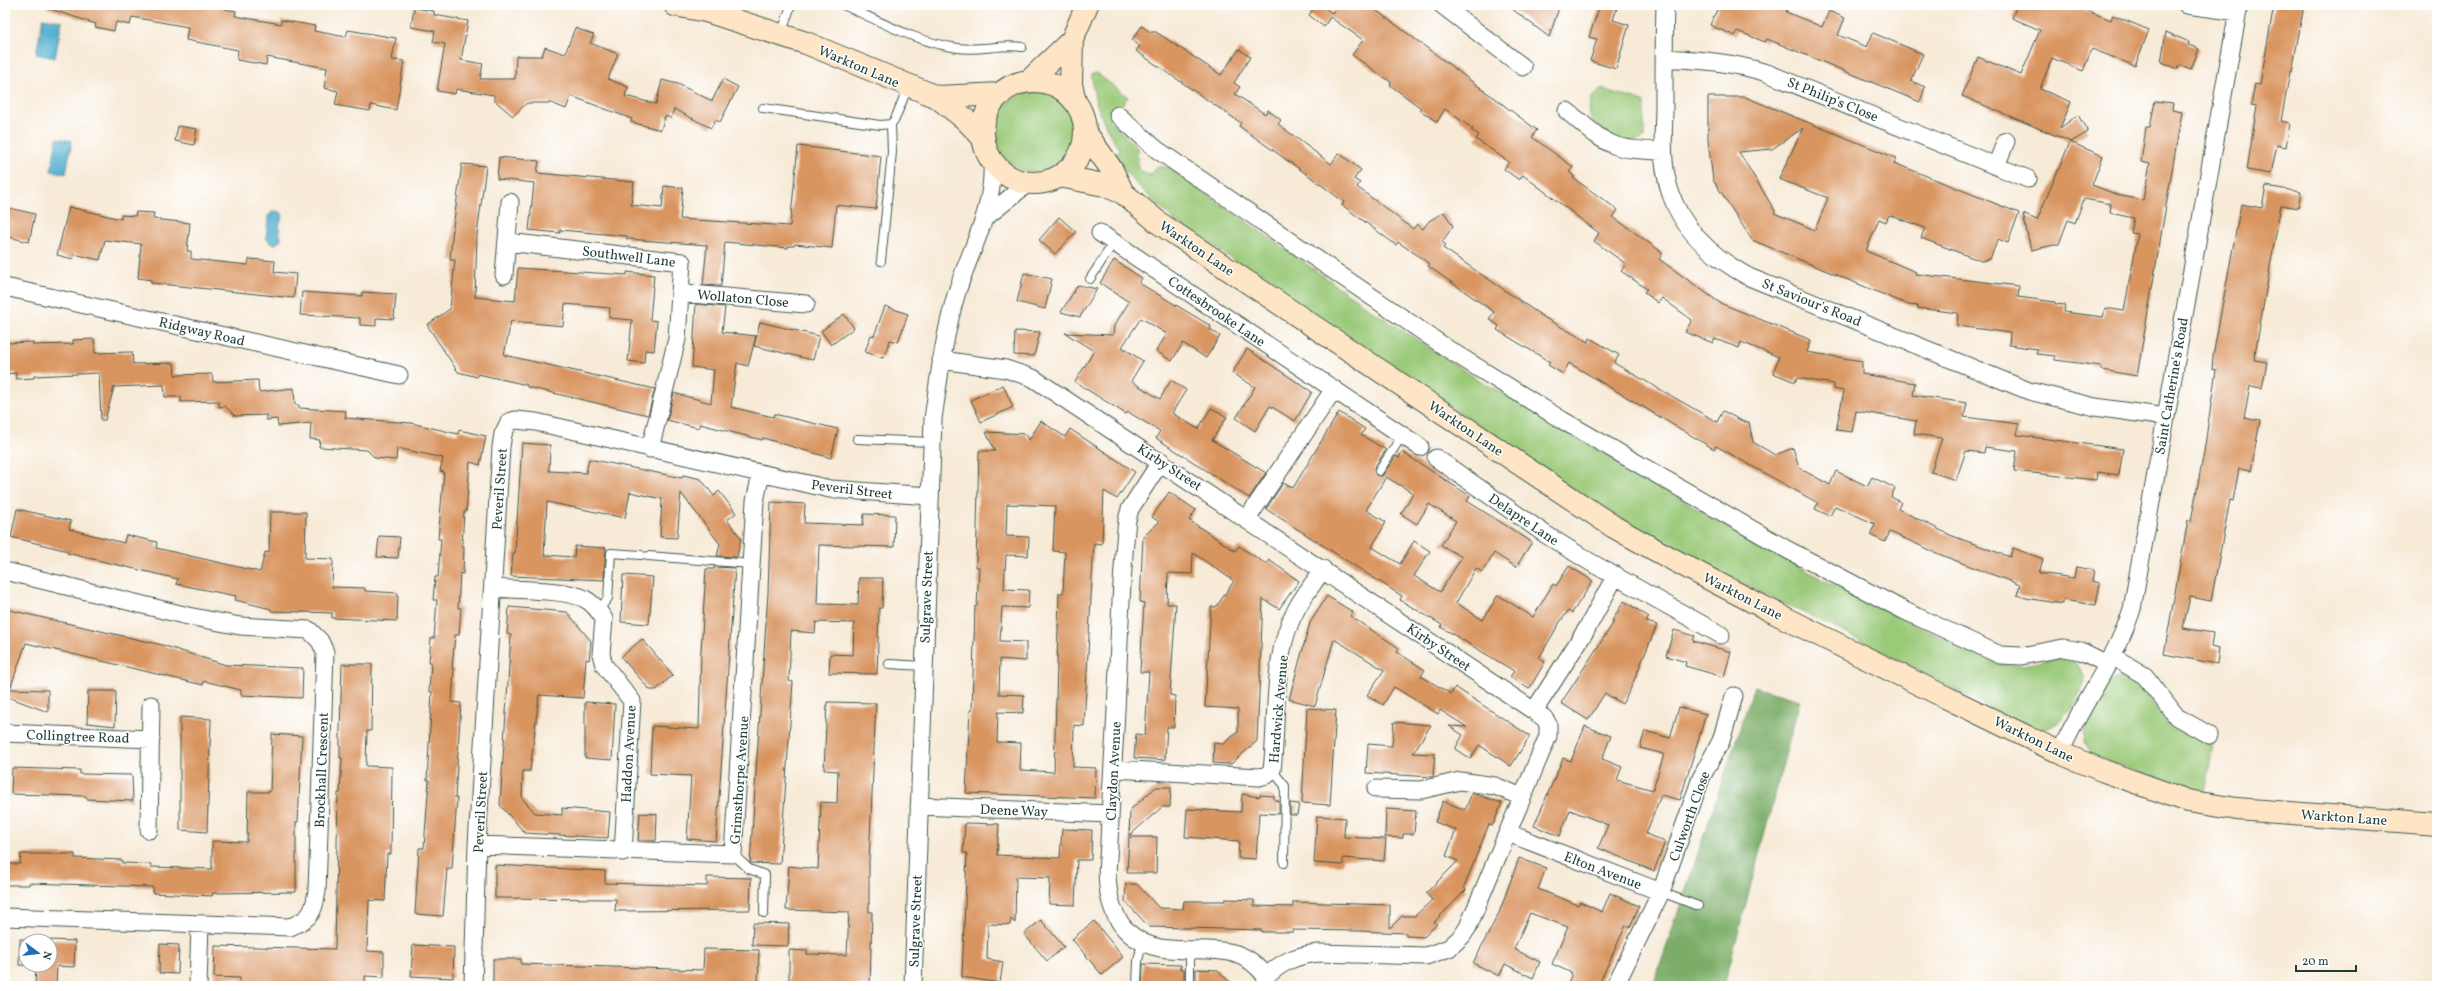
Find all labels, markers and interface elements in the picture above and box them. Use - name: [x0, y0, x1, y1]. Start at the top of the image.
- street label: Warkton Lane: [815, 42, 902, 93]
- street label: St Philip's Close: [1784, 73, 1881, 127]
- street label: Warkton Lane: [1155, 217, 1238, 282]
- street label: Southwell Lane: [581, 242, 677, 273]
- street label: Cottesbrooke Lane: [1164, 273, 1269, 352]
- street label: St Saviour's Road: [1759, 275, 1864, 332]
- street label: Wollaton Close: [696, 286, 790, 313]
- street label: Ridgway Road: [157, 313, 247, 352]
- street label: Saint Catherine's Road: [2151, 316, 2194, 456]
- street label: Warkton Lane: [1424, 397, 1507, 462]
- street label: Kirby Street: [1133, 440, 1205, 496]
- street label: Peveril Street: [488, 447, 513, 531]
- street label: Peveril Street: [810, 476, 894, 505]
- street label: Delapre Lane: [1484, 490, 1562, 551]
- street label: Sulgrave Street: [916, 550, 939, 644]
- street label: Warkton Lane: [1699, 569, 1786, 626]
- street label: Kirby Street: [1402, 620, 1474, 677]
- street label: Hardwick Avenue: [1265, 654, 1294, 764]
- street label: Haddon Avenue: [617, 704, 642, 803]
- street label: Brockhall Crescent: [311, 712, 334, 828]
- street label: Warkton Lane: [1990, 713, 2077, 768]
- street label: Grimsthorpe Avenue: [727, 715, 754, 845]
- street label: Claydon Avenue: [1102, 720, 1127, 821]
- street label: Collingtree Road: [26, 726, 130, 749]
- street label: Culworth Close: [1665, 768, 1716, 864]
- street label: Peveril Street: [470, 771, 493, 854]
- street label: Deene Way: [980, 801, 1049, 822]
- street label: Warkton Lane: [2300, 806, 2388, 831]
- street label: Elton Avenue: [1561, 848, 1644, 895]
- street label: Sulgrave Street: [905, 874, 928, 968]
- north arrow: [18, 933, 58, 973]
- scale bar: [2296, 947, 2356, 973]
- text: N: [38, 949, 54, 961]
- text: 20 m: [2302, 954, 2329, 970]

